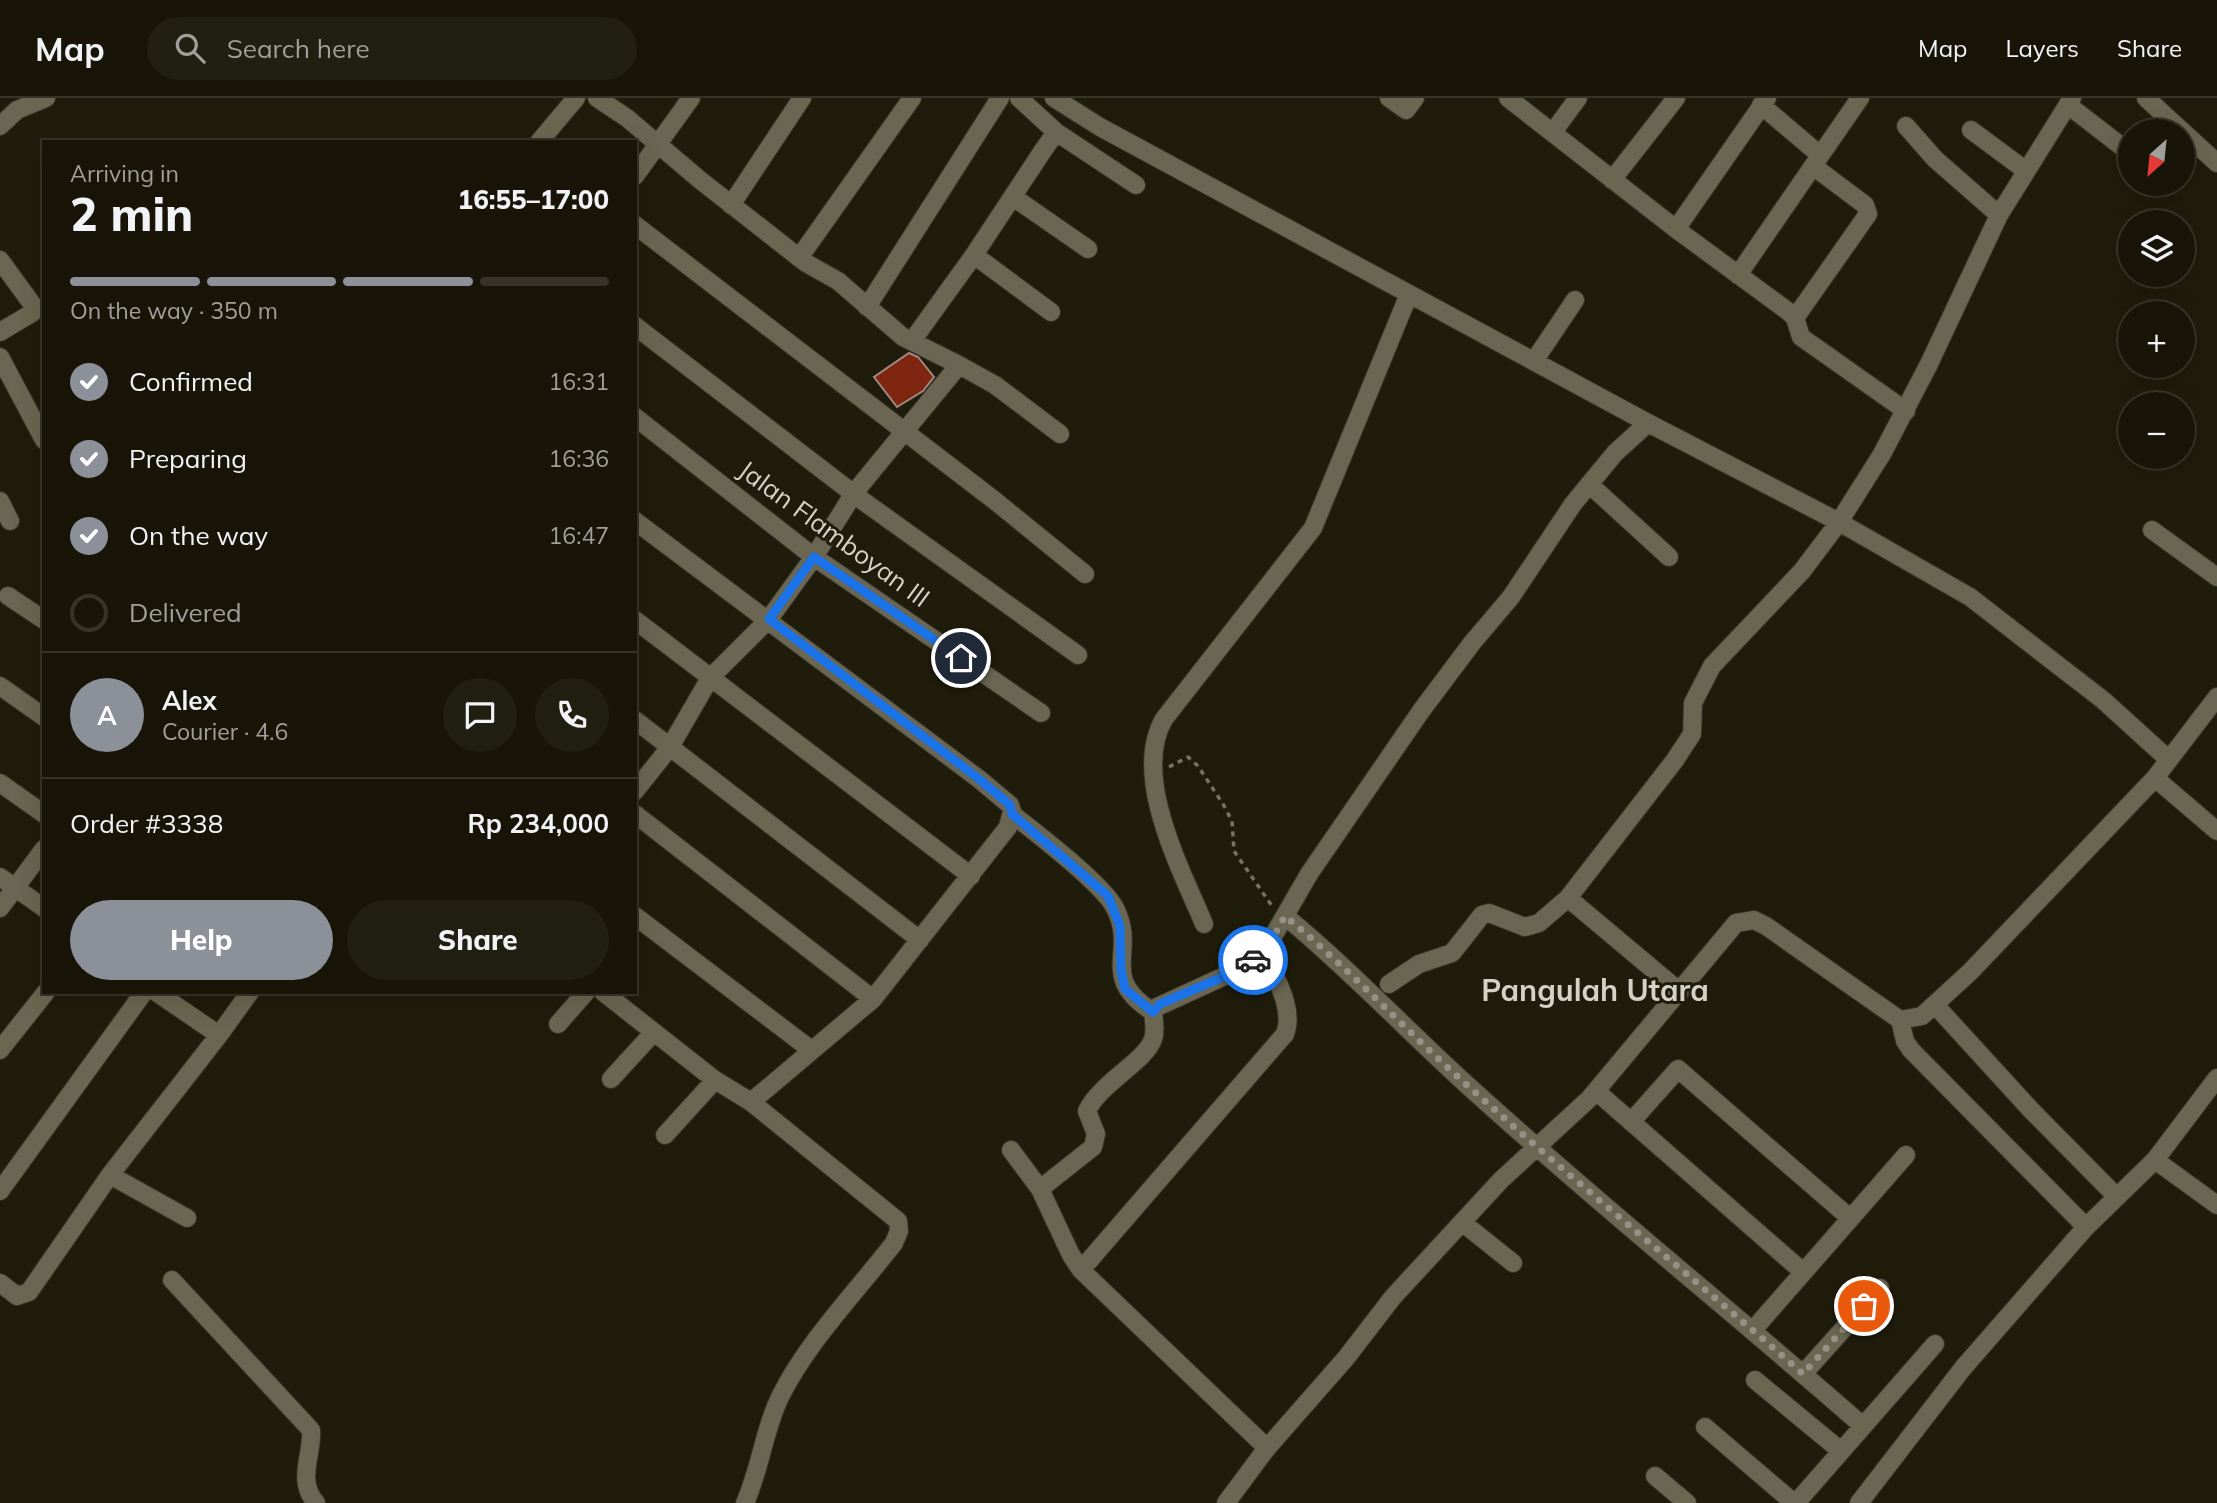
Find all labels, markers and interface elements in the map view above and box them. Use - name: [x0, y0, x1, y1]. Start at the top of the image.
- search box: [147, 17, 637, 80]
- text: Map: [35, 28, 105, 69]
- icon: search: [171, 29, 209, 67]
- text: Search here: [227, 32, 370, 65]
- text: Map: [1918, 33, 1967, 63]
- text: Layers: [2005, 33, 2079, 63]
- text: Share: [2117, 33, 2182, 63]
- north arrow: [2118, 119, 2194, 196]
- map controls: [2118, 119, 2195, 469]
- text: Arriving in: [70, 159, 179, 188]
- text: 16:55–17:00: [458, 183, 609, 216]
- text: 2 min: [70, 185, 193, 243]
- button: layers: [2118, 210, 2195, 287]
- text: On the way · 350 m: [70, 296, 278, 325]
- button: +: [2118, 301, 2195, 378]
- icon: check: [70, 363, 108, 401]
- text: Confirmed: [129, 365, 253, 398]
- text: 16:31: [549, 367, 609, 396]
- button: −: [2118, 392, 2195, 469]
- icon: check: [70, 440, 108, 478]
- text: Preparing: [129, 442, 247, 475]
- text: 16:36: [549, 444, 609, 473]
- street label: Jalan Flamboyan III: [732, 453, 937, 614]
- icon: check: [70, 517, 108, 555]
- text: On the way: [129, 519, 268, 552]
- text: 16:47: [549, 521, 609, 550]
- text: Delivered: [129, 596, 242, 629]
- pin: [931, 628, 991, 688]
- icon: home: [942, 639, 980, 677]
- button: chat: [443, 678, 517, 752]
- button: phone: [535, 678, 609, 752]
- text: Alex: [162, 684, 217, 717]
- text: A: [97, 699, 117, 732]
- text: Courier · 4.6: [162, 717, 288, 746]
- text: Order #3338: [70, 807, 223, 840]
- text: Rp 234,000: [467, 807, 609, 840]
- button: Help: [70, 900, 333, 980]
- button: Share: [347, 900, 609, 980]
- courier: [1218, 925, 1288, 995]
- icon: car: [1234, 941, 1272, 979]
- district label: Pangulah Utara: [1481, 971, 1709, 1009]
- pin: [1834, 1276, 1894, 1336]
- icon: bag: [1845, 1287, 1883, 1325]

